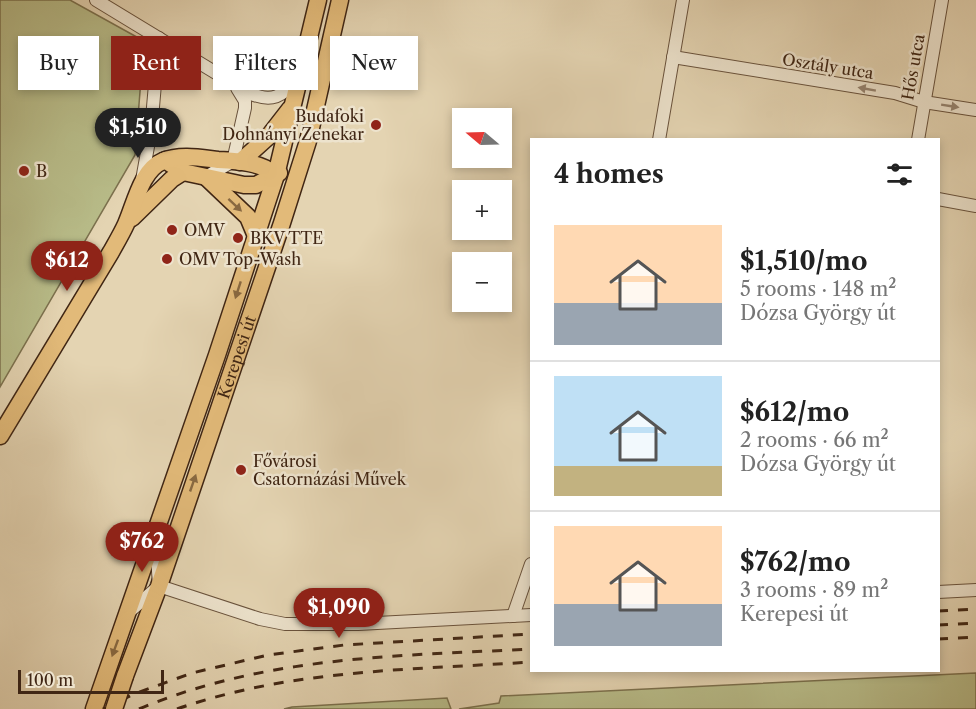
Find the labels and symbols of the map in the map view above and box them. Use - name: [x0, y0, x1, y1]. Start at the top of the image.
- street label: Hős utca: [897, 32, 929, 102]
- street label: Osztály utca: [781, 49, 876, 83]
- one-way arrow: [858, 84, 877, 93]
- one-way arrow: [941, 102, 960, 111]
- place label: Budafoki Dohnányi Zenekar: [222, 106, 364, 144]
- pin: $1,510: [89, 108, 187, 159]
- north arrow: [452, 108, 512, 168]
- marker: Budafoki Dohnányi Zenekar: [369, 118, 383, 132]
- place label: B: [36, 161, 47, 181]
- marker: B: [17, 164, 31, 178]
- one-way arrow: [227, 197, 241, 211]
- place label: OMV: [184, 220, 225, 240]
- marker: OMV: [165, 223, 179, 237]
- place label: BKV TTE: [250, 228, 323, 248]
- marker: BKV TTE: [231, 231, 245, 245]
- pin: $612: [31, 241, 103, 292]
- place label: OMV Top-Wash: [179, 249, 301, 269]
- marker: OMV Top-Wash: [160, 252, 174, 266]
- one-way arrow: [233, 281, 242, 299]
- street label: Kerepesi út: [213, 312, 260, 401]
- place label: Fővárosi Csatornázási Művek: [253, 451, 407, 489]
- marker: Fővárosi Csatornázási Művek: [234, 463, 248, 477]
- one-way arrow: [189, 474, 198, 492]
- pin: $762: [106, 522, 178, 573]
- pin: $1,090: [290, 588, 388, 639]
- one-way arrow: [110, 639, 120, 657]
- scale bar: [18, 667, 164, 694]

